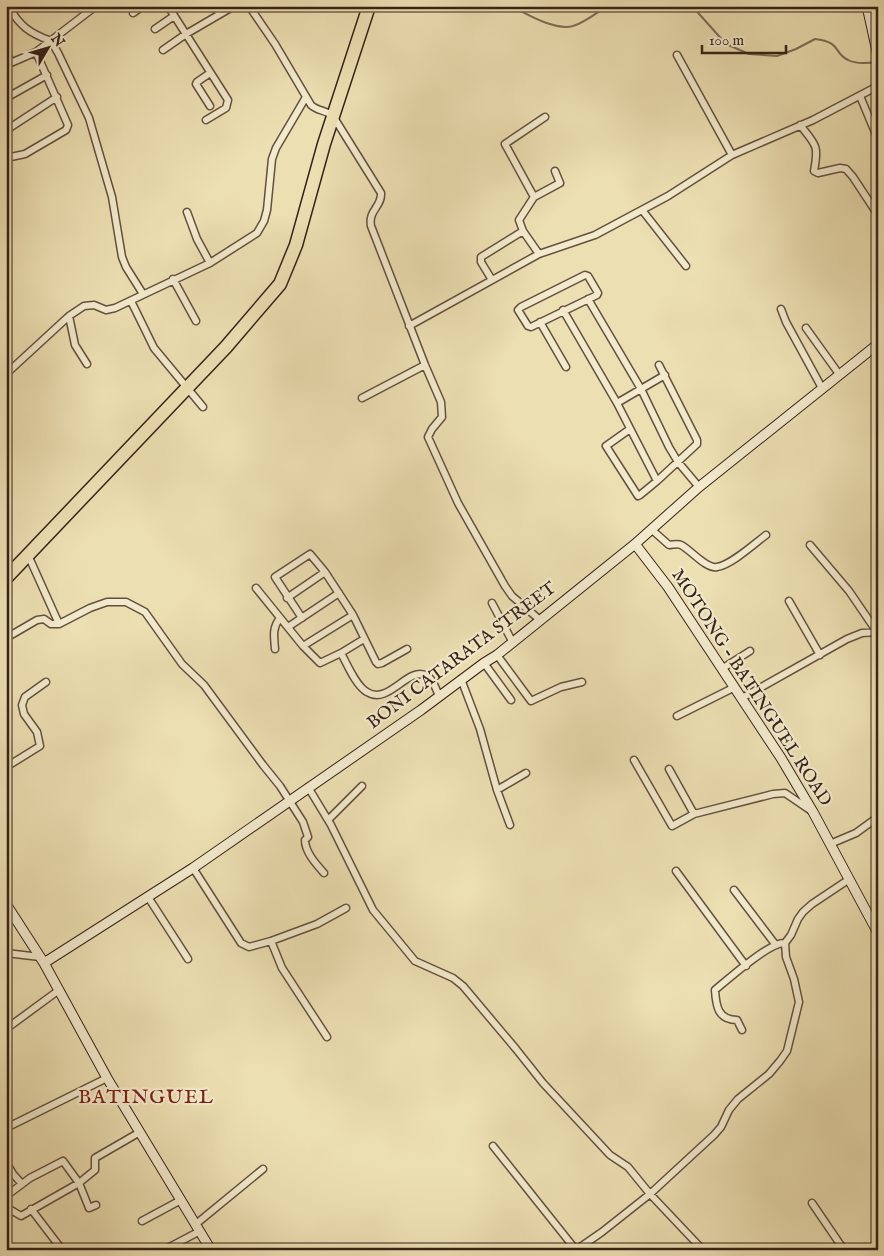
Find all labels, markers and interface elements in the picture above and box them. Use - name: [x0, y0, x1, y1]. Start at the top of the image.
- north arrow: [22, 22, 72, 72]
- scale bar: [702, 22, 785, 54]
- text: N: [46, 30, 68, 51]
- text: 100 m: [709, 31, 745, 50]
- street label: MOTONG - BATINGUEL ROAD: [666, 565, 836, 811]
- street label: BONI CATARATA STREET: [363, 577, 561, 735]
- district label: BATINGUEL: [78, 1085, 214, 1110]

